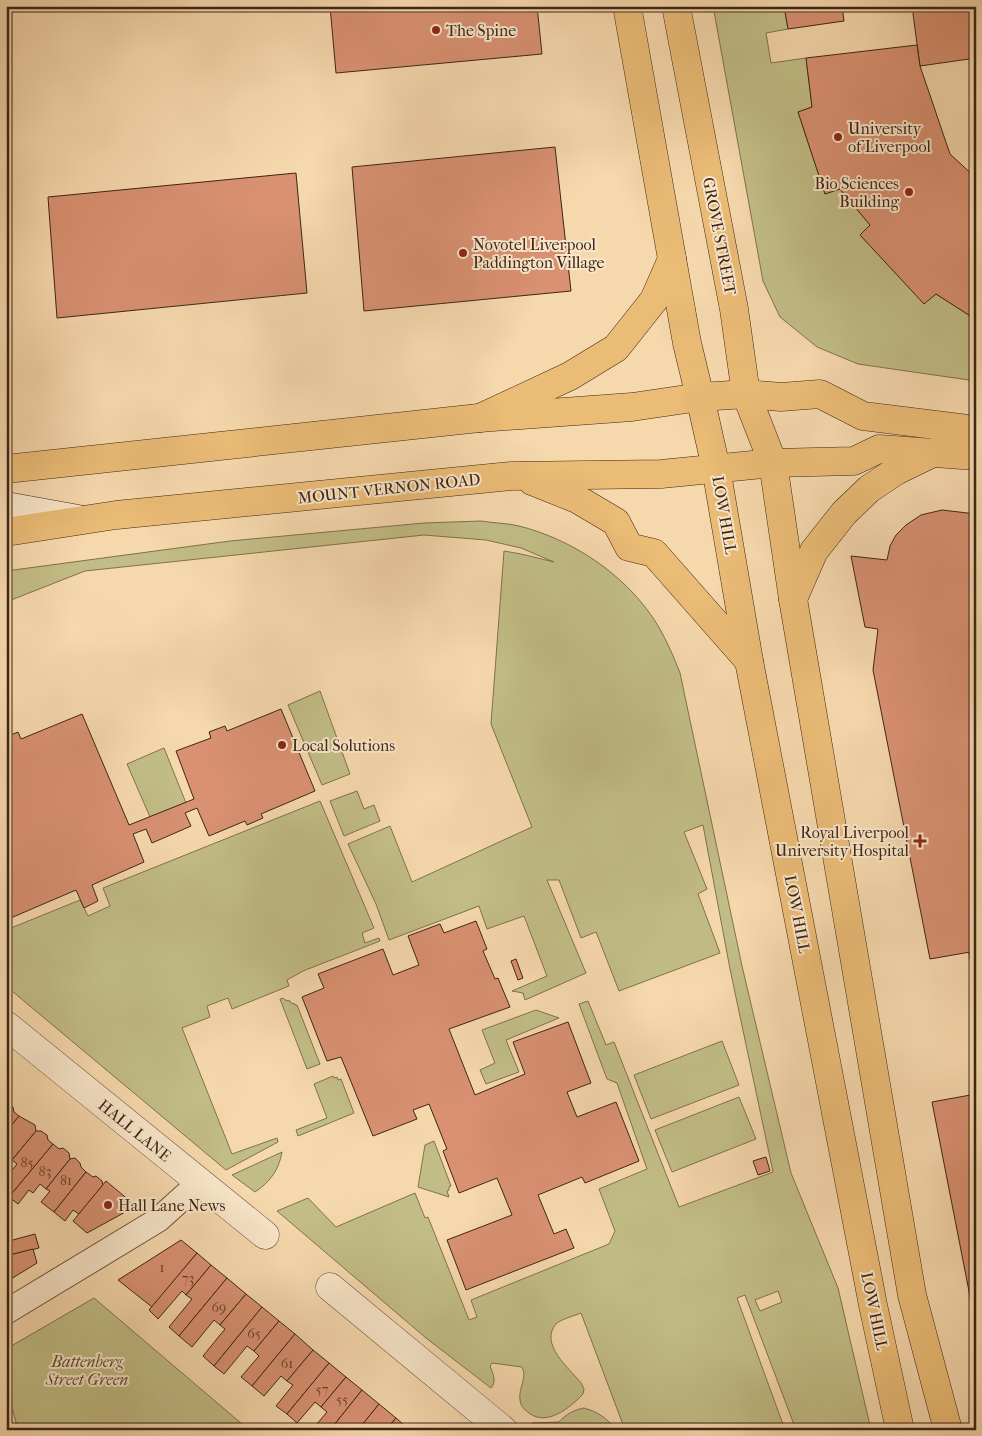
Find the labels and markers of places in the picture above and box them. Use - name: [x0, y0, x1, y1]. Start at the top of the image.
- place label: The Spine: [446, 21, 516, 40]
- marker: The Spine: [430, 24, 442, 36]
- place label: University of Liverpool: [848, 119, 931, 156]
- marker: University of Liverpool: [832, 131, 844, 143]
- place label: Bio Sciences Building: [815, 174, 899, 211]
- marker: Bio Sciences Building: [903, 186, 915, 198]
- place label: Novotel Liverpool Paddington Village: [473, 235, 604, 272]
- marker: Novotel Liverpool Paddington Village: [457, 247, 469, 259]
- place label: Local Solutions: [292, 736, 395, 755]
- marker: Local Solutions: [276, 739, 288, 751]
- place label: Royal Liverpool University Hospital: [775, 823, 910, 860]
- marker: Royal Liverpool University Hospital: [913, 834, 927, 848]
- place label: Hall Lane News: [118, 1196, 226, 1215]
- marker: Hall Lane News: [102, 1199, 114, 1211]

